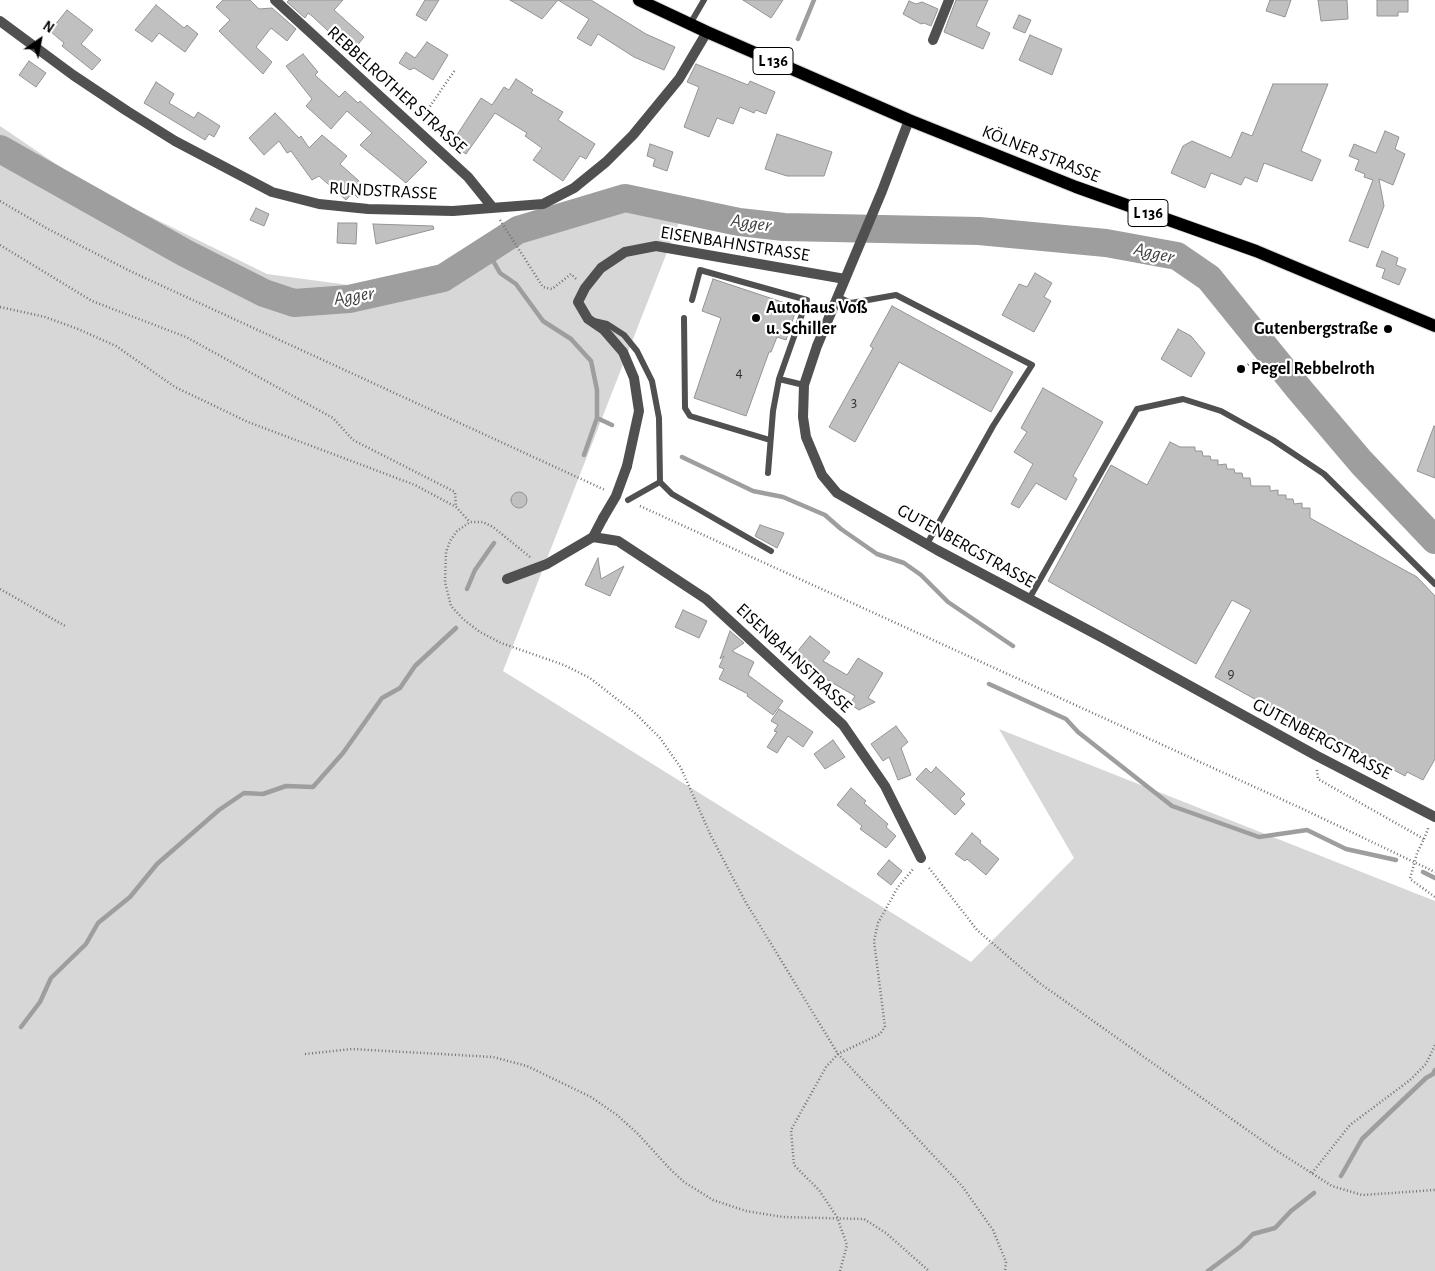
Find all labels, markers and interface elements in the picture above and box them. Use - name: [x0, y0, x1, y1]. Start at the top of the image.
- north arrow: [15, 15, 65, 65]
- text: N: [40, 19, 56, 36]
- street label: REBBELROTHER STRASSE: [323, 22, 471, 158]
- road number: L 136: [753, 48, 793, 74]
- street label: KÖLNER STRASSE: [979, 121, 1103, 187]
- street label: RUNDSTRASSE: [329, 177, 437, 205]
- road number: L 136: [1128, 200, 1168, 227]
- water label: Agger: [729, 209, 773, 237]
- street label: EISENBAHNSTRASSE: [659, 222, 811, 266]
- water label: Agger: [1132, 237, 1176, 269]
- water label: Agger: [332, 282, 376, 310]
- place label: Autohaus Voß u. Schiller: [766, 297, 867, 340]
- marker: Autohaus Voß u. Schiller: [750, 312, 762, 324]
- place label: Gutenbergstraße: [1254, 318, 1378, 340]
- marker: Gutenbergstraße: [1382, 323, 1394, 335]
- place label: Pegel Rebbelroth: [1251, 358, 1375, 380]
- house number: 4: [735, 363, 743, 381]
- marker: Pegel Rebbelroth: [1235, 363, 1247, 375]
- house number: 3: [851, 393, 857, 411]
- street label: GUTENBERGSTRASSE: [893, 499, 1039, 593]
- street label: EISENBAHNSTRASSE: [732, 599, 856, 717]
- house number: 9: [1227, 664, 1235, 682]
- street label: GUTENBERGSTRASSE: [1249, 693, 1395, 785]

